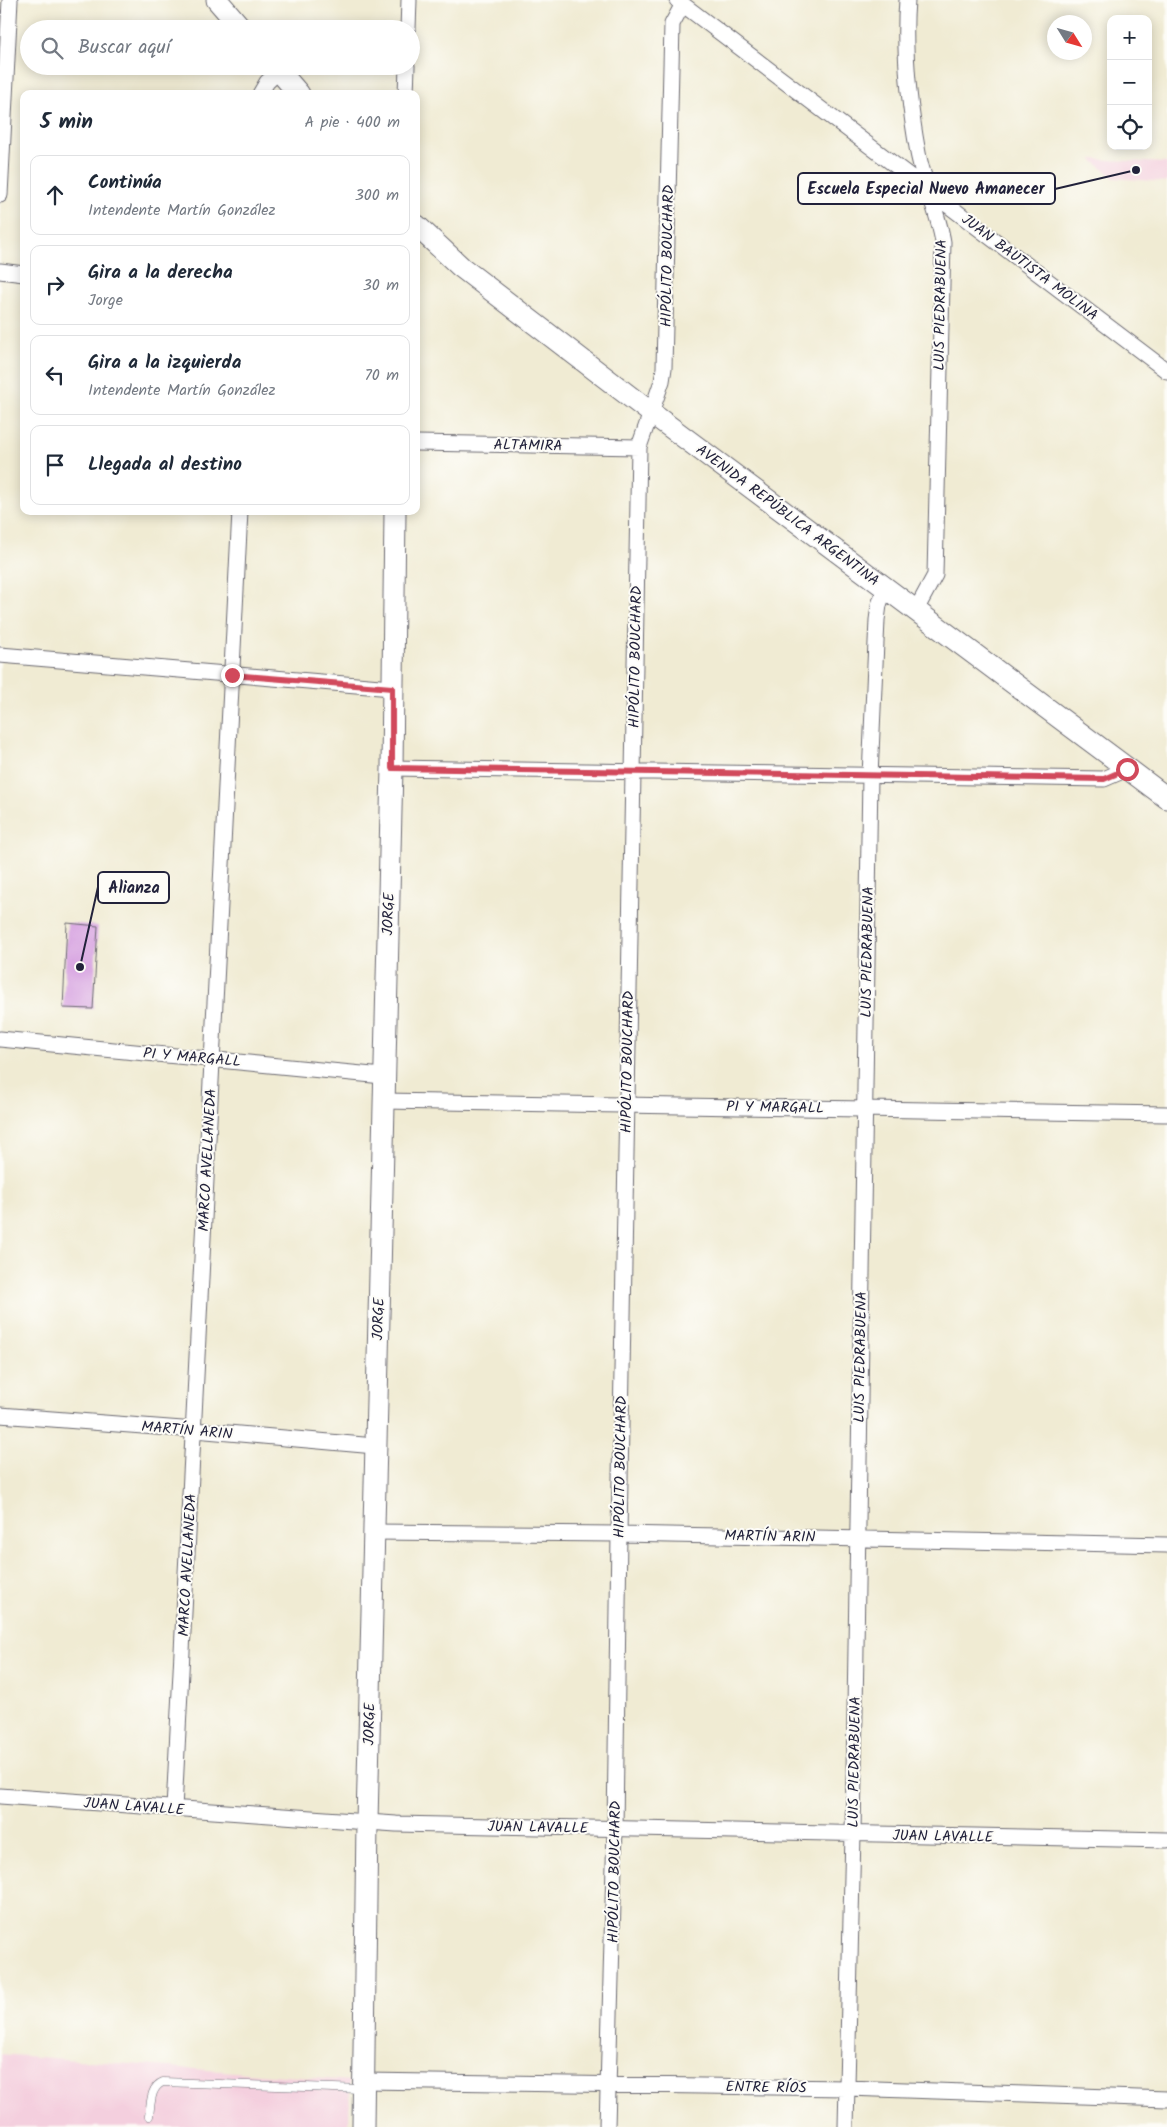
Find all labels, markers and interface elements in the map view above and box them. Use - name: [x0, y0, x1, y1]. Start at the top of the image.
- north arrow: [1047, 15, 1092, 60]
- map controls: [1107, 15, 1152, 150]
- button: +: [1107, 15, 1152, 60]
- search box: [20, 20, 420, 75]
- text: Buscar aquí: [78, 33, 170, 63]
- icon: search: [38, 34, 66, 62]
- button: −: [1107, 60, 1152, 105]
- button: locate: [1107, 105, 1152, 150]
- text: 5 min: [40, 106, 93, 139]
- text: A pie · 400 m: [305, 110, 400, 135]
- text: Continúa: [88, 168, 162, 198]
- callout: Escuela Especial Nuevo Amanecer: [798, 173, 1055, 204]
- text: Escuela Especial Nuevo Amanecer: [808, 177, 1046, 202]
- icon: ahead: [41, 181, 69, 209]
- text: 300 m: [355, 183, 399, 208]
- street label: HIPÓLITO BOUCHARD: [655, 184, 681, 327]
- text: Intendente Martín González: [88, 198, 276, 223]
- street label: JUAN BAUTISTA MOLINA: [956, 208, 1103, 327]
- street label: LUIS PIEDRABUENA: [928, 239, 954, 371]
- text: Gira a la derecha: [88, 258, 233, 288]
- icon: right: [41, 271, 69, 299]
- text: 30 m: [363, 273, 399, 298]
- text: Jorge: [88, 288, 123, 313]
- text: Gira a la izquierda: [88, 348, 241, 378]
- icon: left: [41, 361, 69, 389]
- text: 70 m: [364, 363, 399, 388]
- text: Intendente Martín González: [88, 378, 276, 403]
- street label: ALTAMIRA: [493, 433, 563, 459]
- street label: AVENIDA REPÚBLICA ARGENTINA: [691, 439, 884, 593]
- text: Llegada al destino: [88, 450, 242, 480]
- icon: arrive: [41, 451, 69, 479]
- street label: HIPÓLITO BOUCHARD: [623, 585, 649, 728]
- route end: [221, 664, 244, 687]
- route start: [1116, 758, 1139, 781]
- callout: Alianza: [98, 872, 169, 903]
- text: Alianza: [108, 876, 160, 901]
- street label: LUIS PIEDRABUENA: [855, 886, 881, 1018]
- street label: JORGE: [376, 891, 402, 936]
- street label: HIPÓLITO BOUCHARD: [615, 990, 641, 1133]
- street label: PI Y MARGALL: [142, 1042, 242, 1074]
- street label: MARCO AVELLANEDA: [192, 1088, 224, 1232]
- street label: PI Y MARGALL: [726, 1095, 824, 1121]
- street label: LUIS PIEDRABUENA: [848, 1291, 874, 1423]
- street label: JORGE: [366, 1296, 392, 1341]
- street label: HIPÓLITO BOUCHARD: [608, 1395, 634, 1538]
- street label: MARTÍN ARIN: [140, 1415, 233, 1447]
- street label: MARCO AVELLANEDA: [172, 1493, 204, 1637]
- street label: MARTÍN ARIN: [724, 1524, 816, 1550]
- street label: LUIS PIEDRABUENA: [842, 1696, 868, 1828]
- street label: JORGE: [358, 1701, 382, 1746]
- street label: JUAN LAVALLE: [83, 1792, 186, 1823]
- street label: HIPÓLITO BOUCHARD: [602, 1800, 628, 1943]
- street label: JUAN LAVALLE: [487, 1815, 590, 1841]
- street label: JUAN LAVALLE: [892, 1824, 995, 1850]
- street label: ENTRE RÍOS: [725, 2075, 807, 2101]

